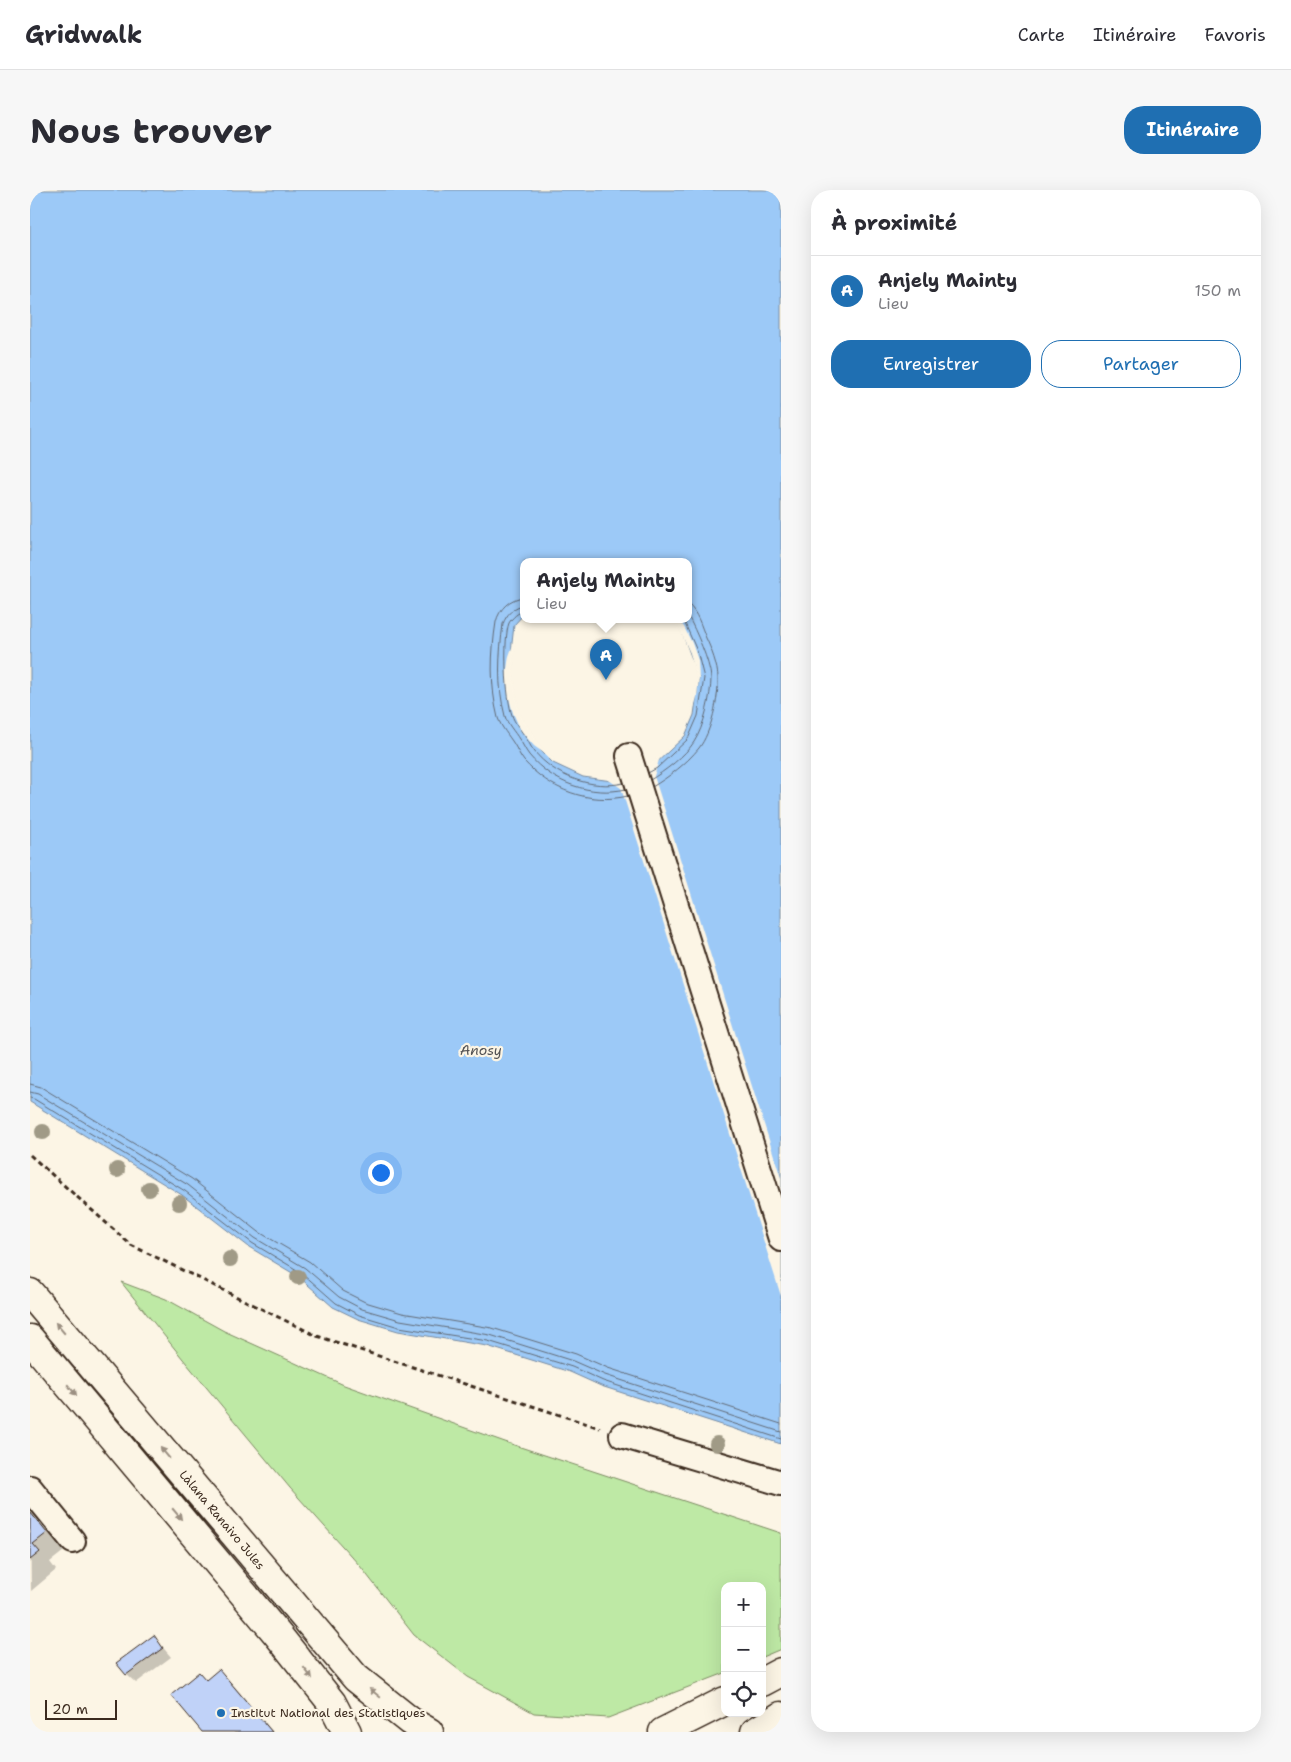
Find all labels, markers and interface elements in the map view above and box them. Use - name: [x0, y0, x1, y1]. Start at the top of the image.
- text: Gridwalk: [25, 19, 142, 51]
- text: Carte: [1018, 23, 1065, 47]
- text: Itinéraire: [1093, 23, 1177, 47]
- text: Favoris: [1205, 23, 1266, 47]
- button: Itinéraire: [1124, 106, 1261, 154]
- text: Nous trouver: [30, 107, 272, 154]
- text: À proximité: [831, 209, 957, 237]
- text: Anjely Mainty: [878, 268, 1017, 293]
- text: A: [841, 280, 853, 301]
- text: 150 m: [1194, 280, 1241, 301]
- text: Lieu: [878, 293, 909, 314]
- button: Enregistrer: [831, 340, 1031, 388]
- button: Partager: [1041, 340, 1241, 388]
- popup: [520, 558, 692, 623]
- text: Anjely Mainty: [536, 568, 676, 593]
- text: Lieu: [536, 593, 567, 614]
- pin: A: [590, 639, 622, 680]
- water label: Anosy: [460, 1041, 502, 1059]
- your location: [368, 1160, 394, 1186]
- one-way arrow: [54, 1323, 66, 1335]
- one-way arrow: [67, 1383, 78, 1396]
- one-way arrow: [159, 1446, 170, 1459]
- street label: Làlana Ranaivo Jules: [176, 1467, 268, 1573]
- one-way arrow: [171, 1508, 182, 1521]
- map controls: [721, 1582, 766, 1717]
- button: +: [721, 1582, 766, 1627]
- button: −: [721, 1627, 766, 1672]
- one-way arrow: [302, 1666, 313, 1679]
- button: locate: [721, 1672, 766, 1717]
- one-way arrow: [369, 1688, 382, 1699]
- scale bar: [45, 1697, 118, 1720]
- text: 20 m: [52, 1700, 88, 1718]
- place label: Institut National des Statistiques: [231, 1705, 426, 1721]
- marker: Institut National des Statistiques: [215, 1707, 227, 1719]

